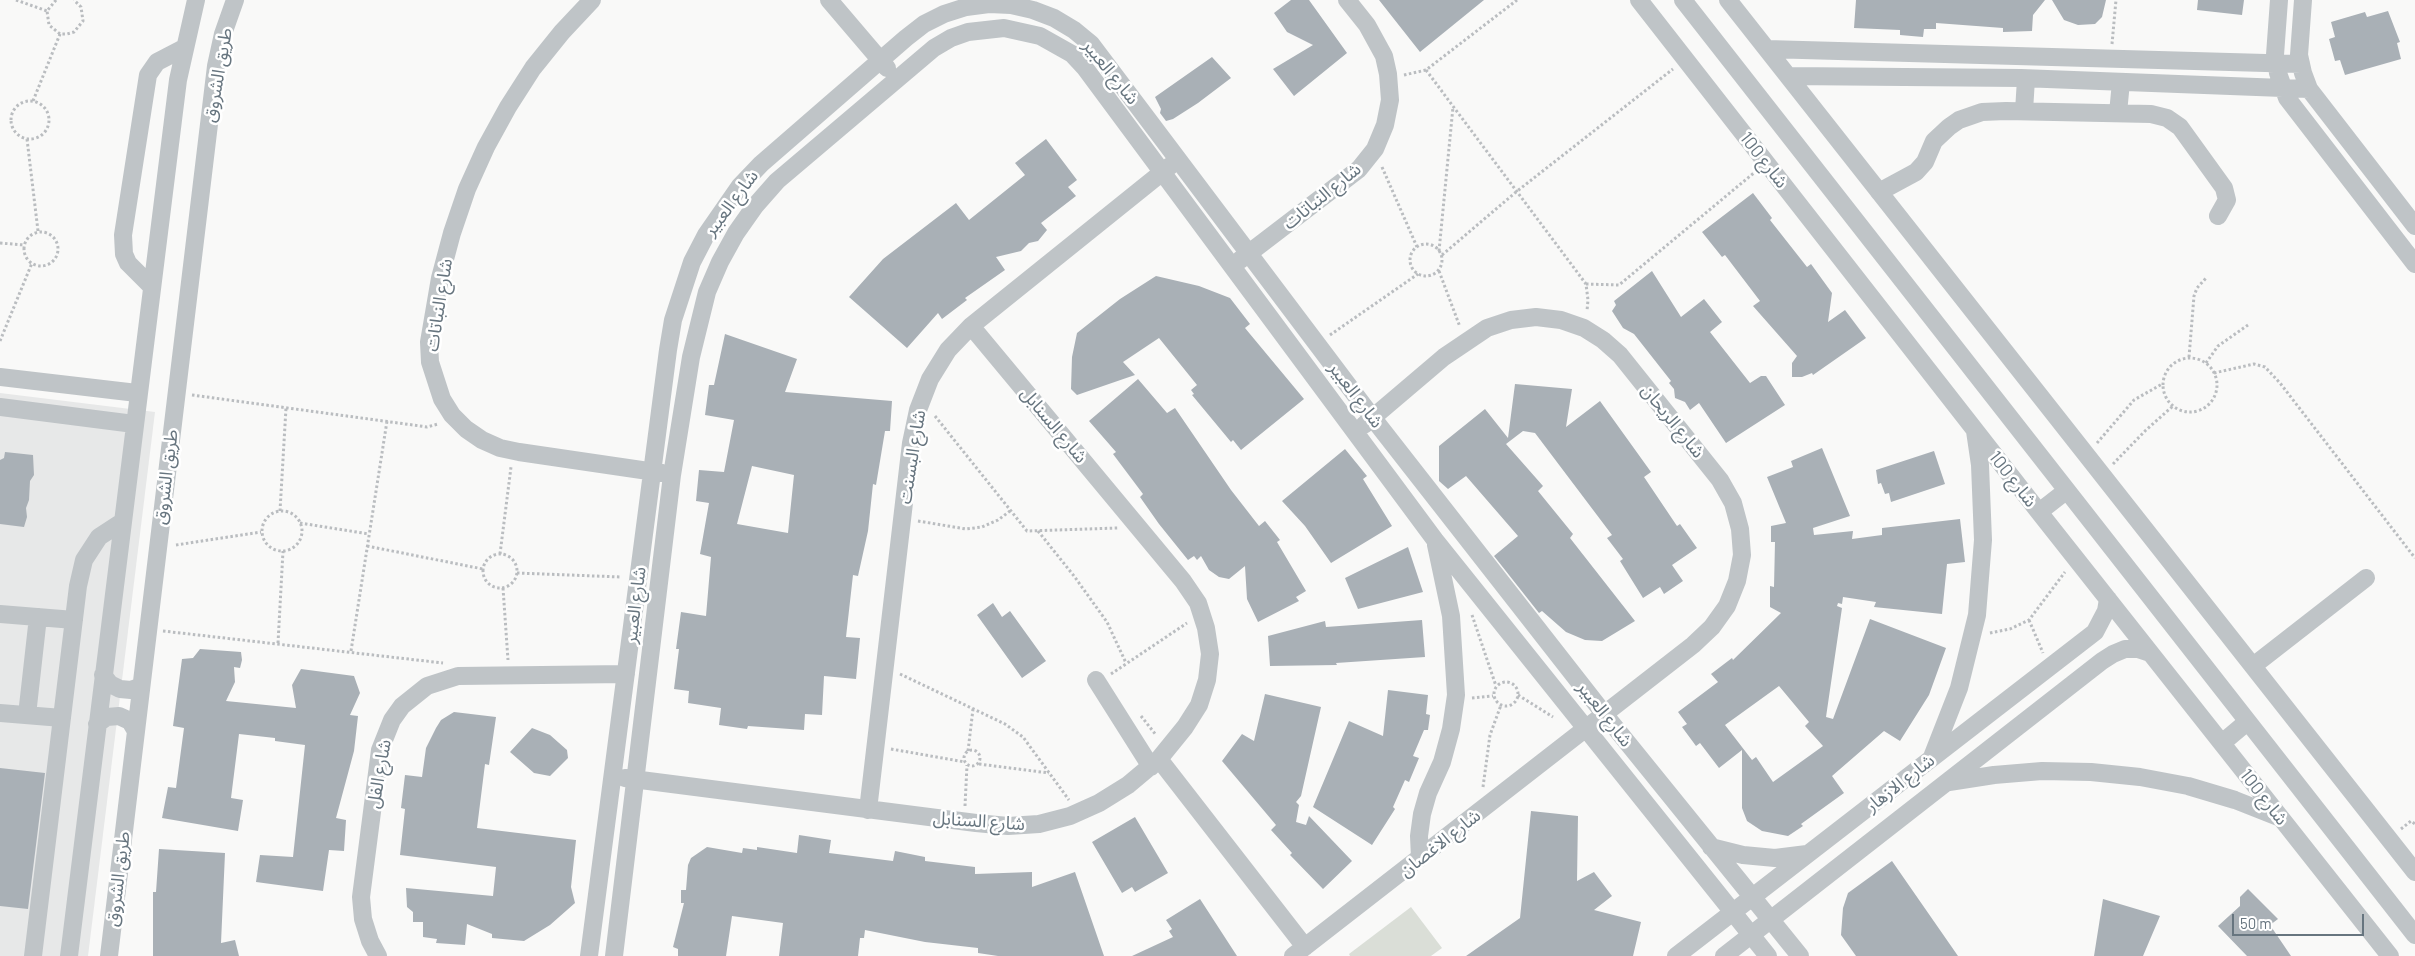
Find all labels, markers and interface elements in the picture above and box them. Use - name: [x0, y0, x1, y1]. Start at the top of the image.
- street label: طريق الشروق: [199, 26, 237, 124]
- street label: شارع العبير: [1078, 35, 1144, 109]
- street label: شارع 100: [1735, 128, 1793, 192]
- street label: شارع النباتات: [1279, 158, 1365, 234]
- street label: شارع العبير: [699, 166, 763, 240]
- street label: شارع النباتات: [421, 257, 457, 353]
- street label: شارع العبير: [1324, 358, 1388, 432]
- street label: شارع الريحان: [1637, 380, 1709, 462]
- street label: شارع السنابل: [1016, 383, 1092, 467]
- street label: شارع البسنت: [894, 408, 930, 506]
- street label: طريق الشروق: [149, 428, 183, 526]
- street label: شارع 100: [1984, 447, 2042, 511]
- street label: شارع العبير: [620, 565, 650, 645]
- street label: شارع العبير: [1573, 677, 1637, 751]
- street label: شارع الفل: [362, 738, 396, 810]
- street label: شارع الازهار: [1861, 749, 1939, 817]
- street label: شارع 100: [2235, 765, 2293, 829]
- street label: شارع الاغصان: [1395, 805, 1485, 881]
- street label: شارع السنابل: [932, 807, 1026, 835]
- street label: طريق الشروق: [101, 830, 135, 928]
- scale bar: [2235, 904, 2368, 936]
- text: 50 m: [2240, 914, 2272, 932]

